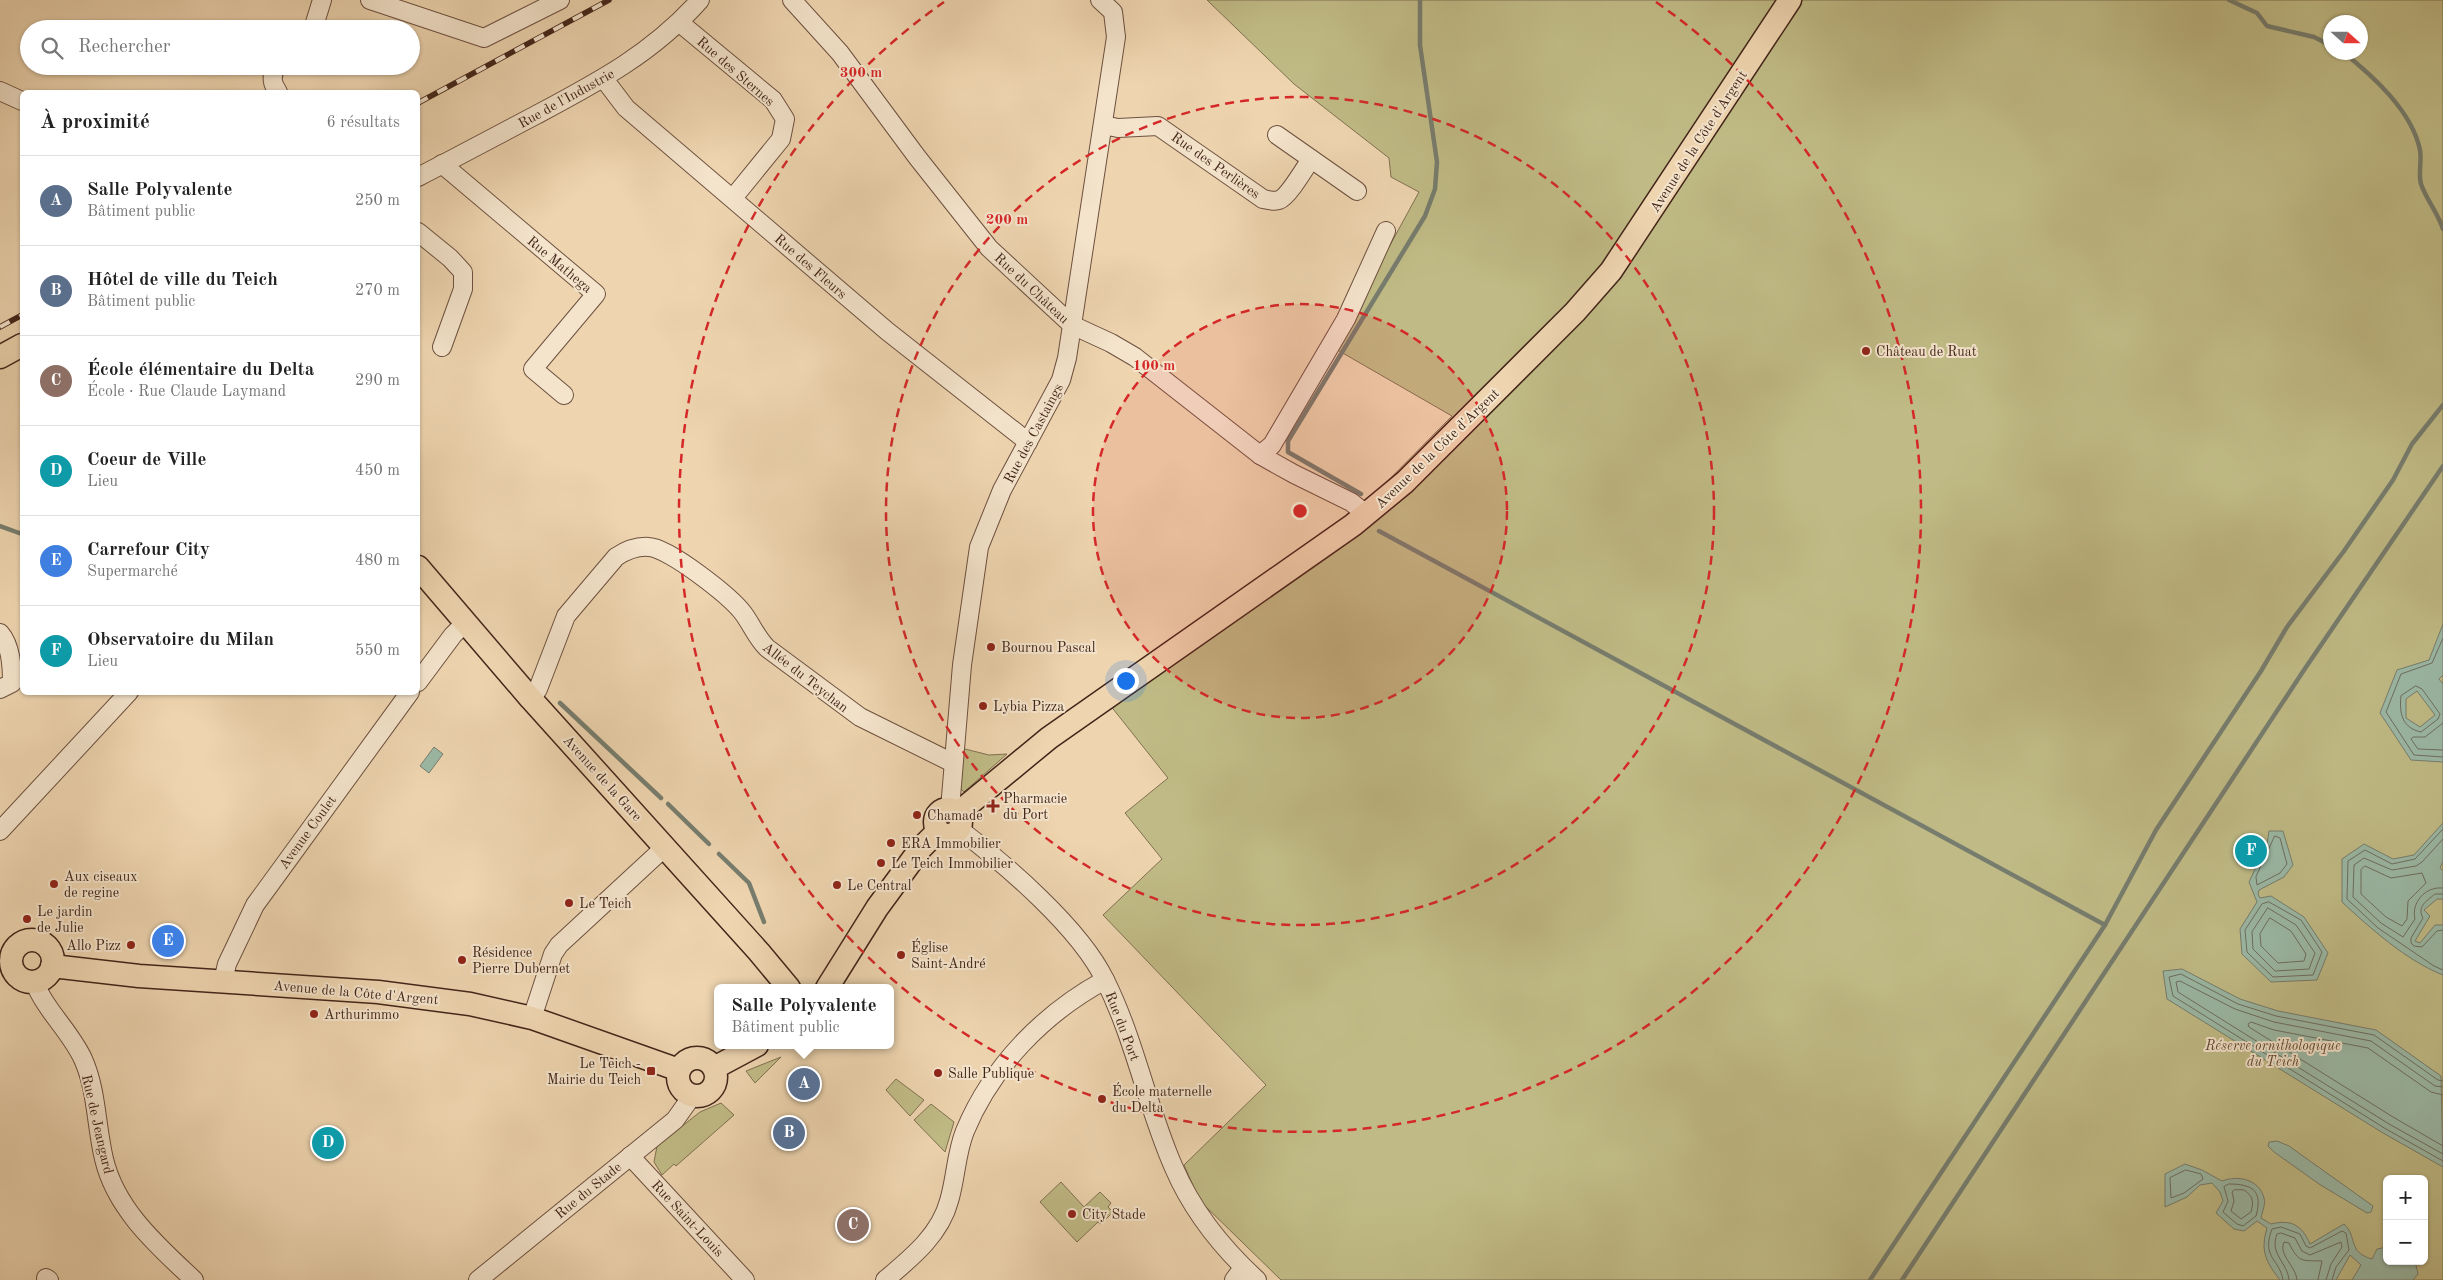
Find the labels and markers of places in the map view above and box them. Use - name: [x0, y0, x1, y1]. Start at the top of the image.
- marker: Château de Ruat: [1860, 345, 1872, 357]
- place label: Château de Ruat: [1876, 345, 1977, 359]
- centre of rings: [1291, 502, 1309, 520]
- marker: Bournou Pascal: [985, 641, 997, 653]
- place label: Bournou Pascal: [1001, 641, 1096, 655]
- marker: Lybia Pizza: [977, 700, 989, 712]
- place label: Lybia Pizza: [993, 700, 1064, 714]
- place label: Pharmacie du Port: [1003, 792, 1067, 822]
- marker: Pharmacie du Port: [987, 800, 999, 812]
- marker: Chamade: [911, 809, 923, 821]
- place label: Chamade: [927, 809, 983, 823]
- pin: F: [2235, 832, 2267, 870]
- marker: ERA Immobilier: [885, 837, 897, 849]
- place label: ERA Immobilier: [901, 837, 1001, 851]
- marker: Le Teich Immobilier: [875, 857, 887, 869]
- place label: Le Teich Immobilier: [891, 857, 1013, 871]
- place label: Aux ciseaux de regine: [64, 870, 137, 900]
- marker: Aux ciseaux de regine: [48, 878, 60, 890]
- marker: Le Central: [831, 879, 843, 891]
- place label: Le Central: [847, 879, 912, 893]
- marker: Le Teich: [563, 897, 575, 909]
- place label: Le Teich: [579, 897, 632, 911]
- place label: Le jardin de Julie: [37, 905, 93, 935]
- marker: Le jardin de Julie: [21, 913, 33, 925]
- pin: E: [152, 922, 184, 960]
- place label: Église Saint-André: [911, 938, 986, 971]
- place label: Allo Pizz: [66, 939, 121, 953]
- marker: Allo Pizz: [125, 939, 137, 951]
- place label: Résidence Pierre Dubernet: [472, 946, 570, 976]
- marker: Église Saint-André: [895, 949, 907, 961]
- marker: Résidence Pierre Dubernet: [456, 954, 468, 966]
- marker: Arthurimmo: [308, 1008, 320, 1020]
- place label: Arthurimmo: [324, 1008, 399, 1022]
- place label: Le Teich - Mairie du Teich: [547, 1057, 641, 1087]
- marker: Le Teich - Mairie du Teich: [645, 1065, 657, 1077]
- pin: A: [788, 1065, 820, 1103]
- marker: Salle Publique: [932, 1067, 944, 1079]
- place label: Salle Publique: [948, 1067, 1034, 1081]
- place label: École maternelle du Delta: [1112, 1082, 1212, 1115]
- marker: École maternelle du Delta: [1096, 1093, 1108, 1105]
- pin: B: [773, 1114, 805, 1152]
- pin: D: [312, 1124, 344, 1162]
- pin: C: [837, 1206, 869, 1244]
- marker: City Stade: [1066, 1208, 1078, 1220]
- place label: City Stade: [1082, 1208, 1146, 1222]

